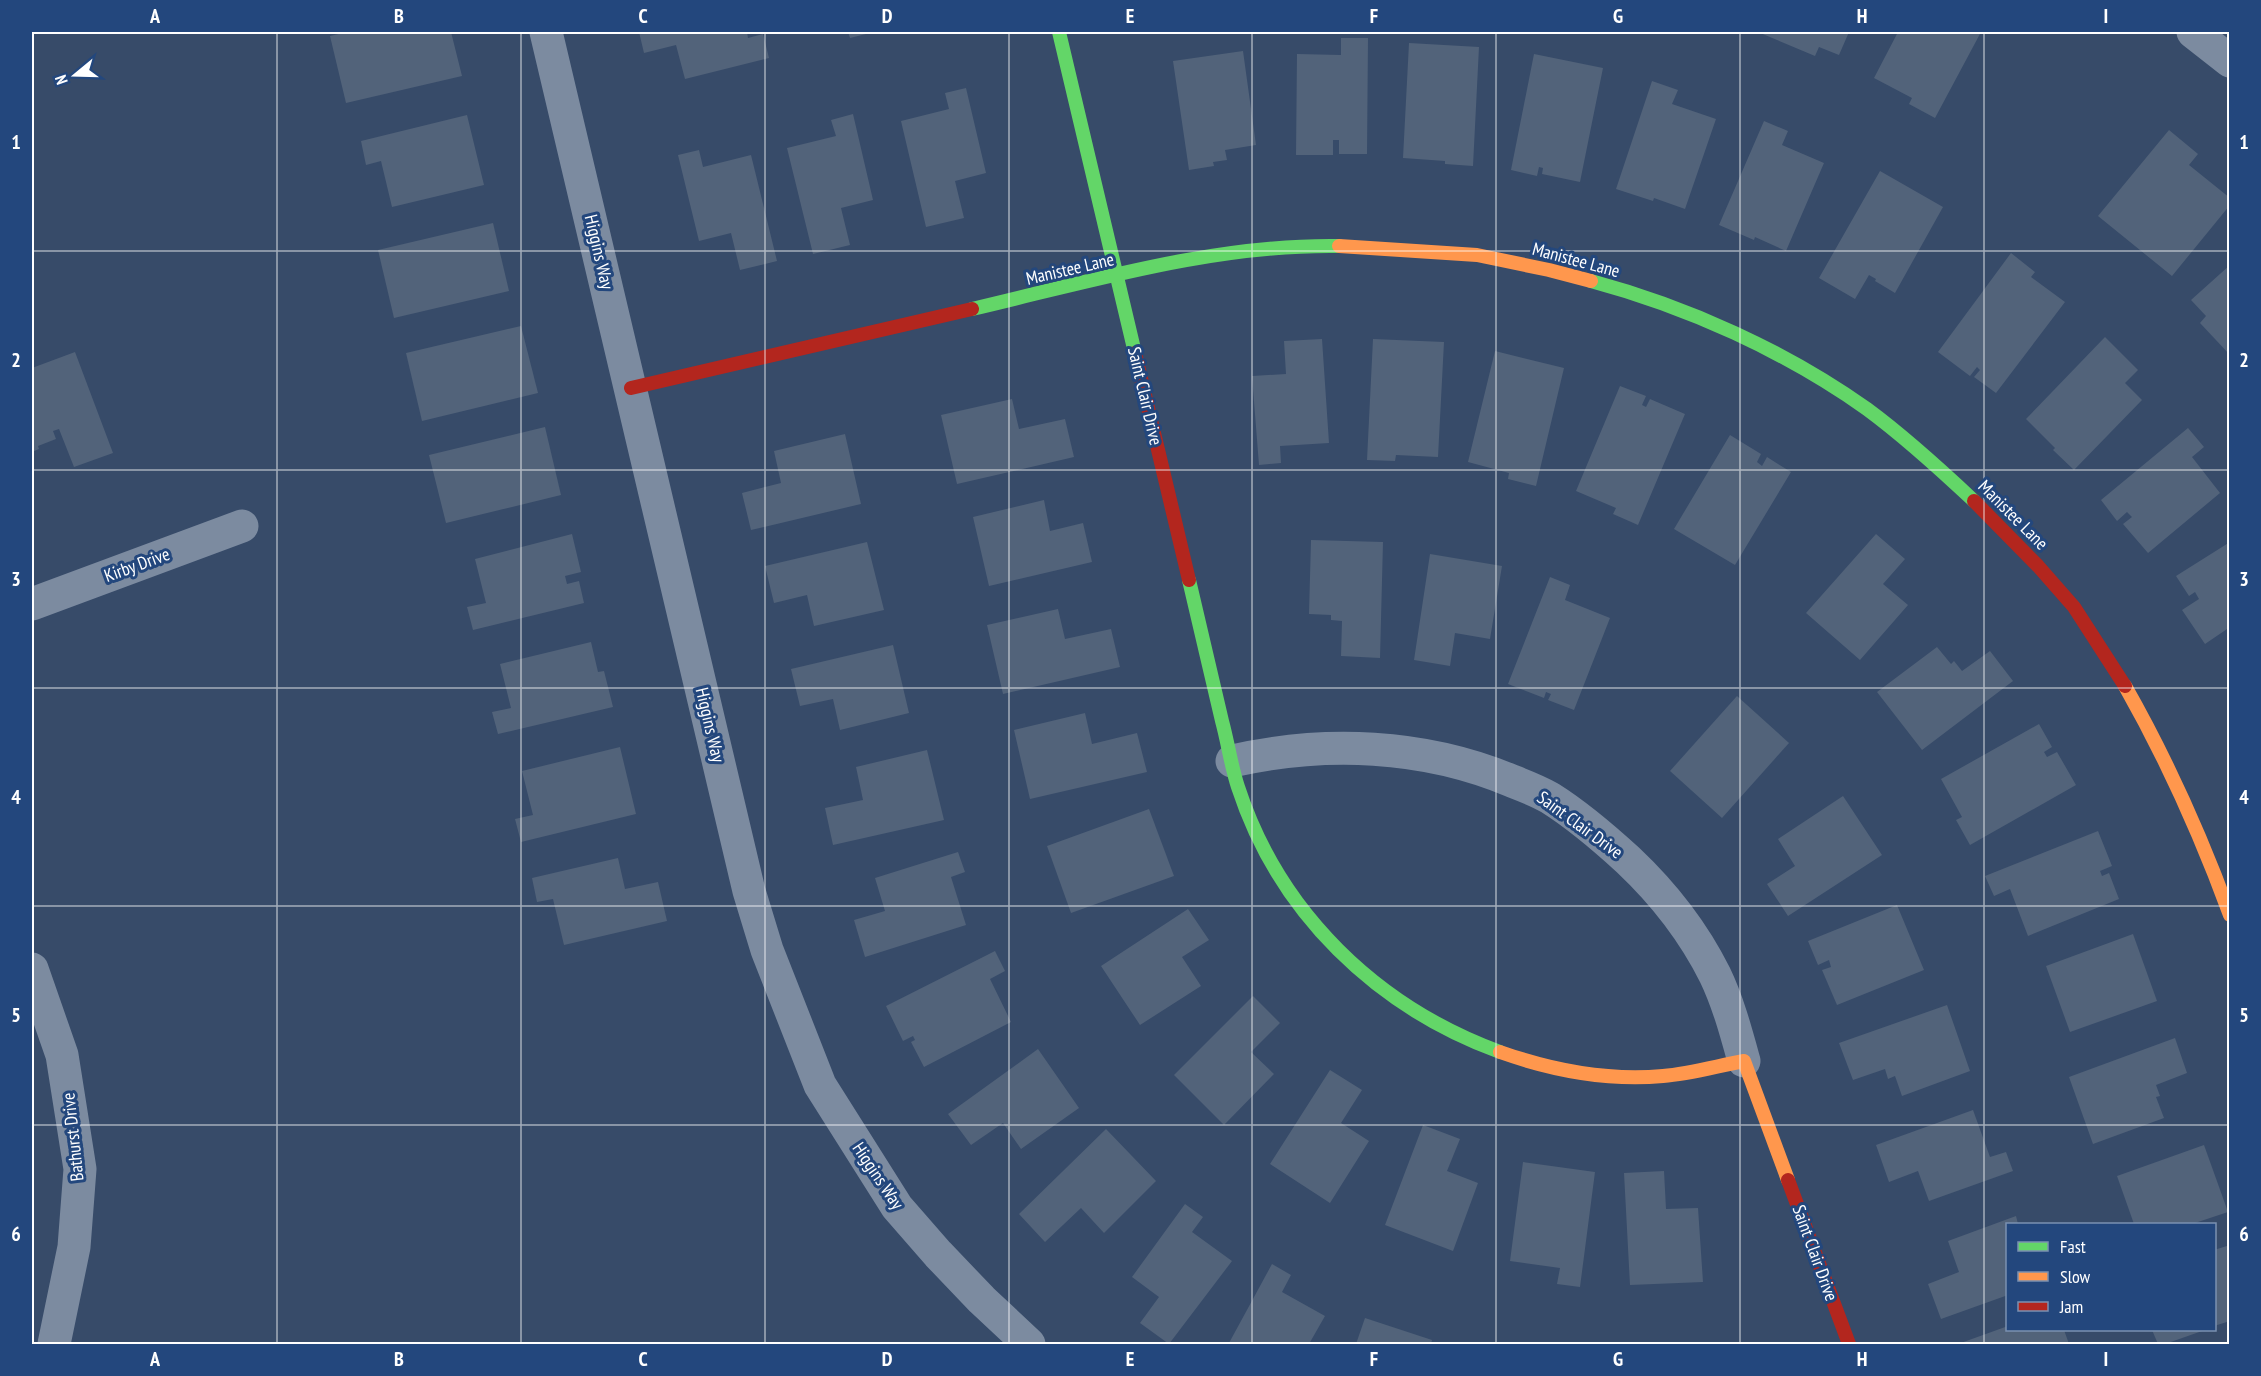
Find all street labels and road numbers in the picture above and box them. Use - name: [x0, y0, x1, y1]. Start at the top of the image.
- street label: Higgins Way: [580, 212, 619, 292]
- street label: Manistee Lane: [1530, 237, 1622, 282]
- street label: Manistee Lane: [1024, 247, 1116, 290]
- street label: Saint Clair Drive: [1123, 344, 1168, 447]
- street label: Manistee Lane: [1974, 475, 2053, 554]
- street label: Kirby Drive: [101, 542, 173, 587]
- street label: Higgins Way: [691, 685, 730, 765]
- street label: Saint Clair Drive: [1533, 786, 1628, 863]
- street label: Bathurst Drive: [56, 1092, 89, 1182]
- street label: Higgins Way: [848, 1138, 909, 1214]
- street label: Saint Clair Drive: [1787, 1202, 1843, 1304]

